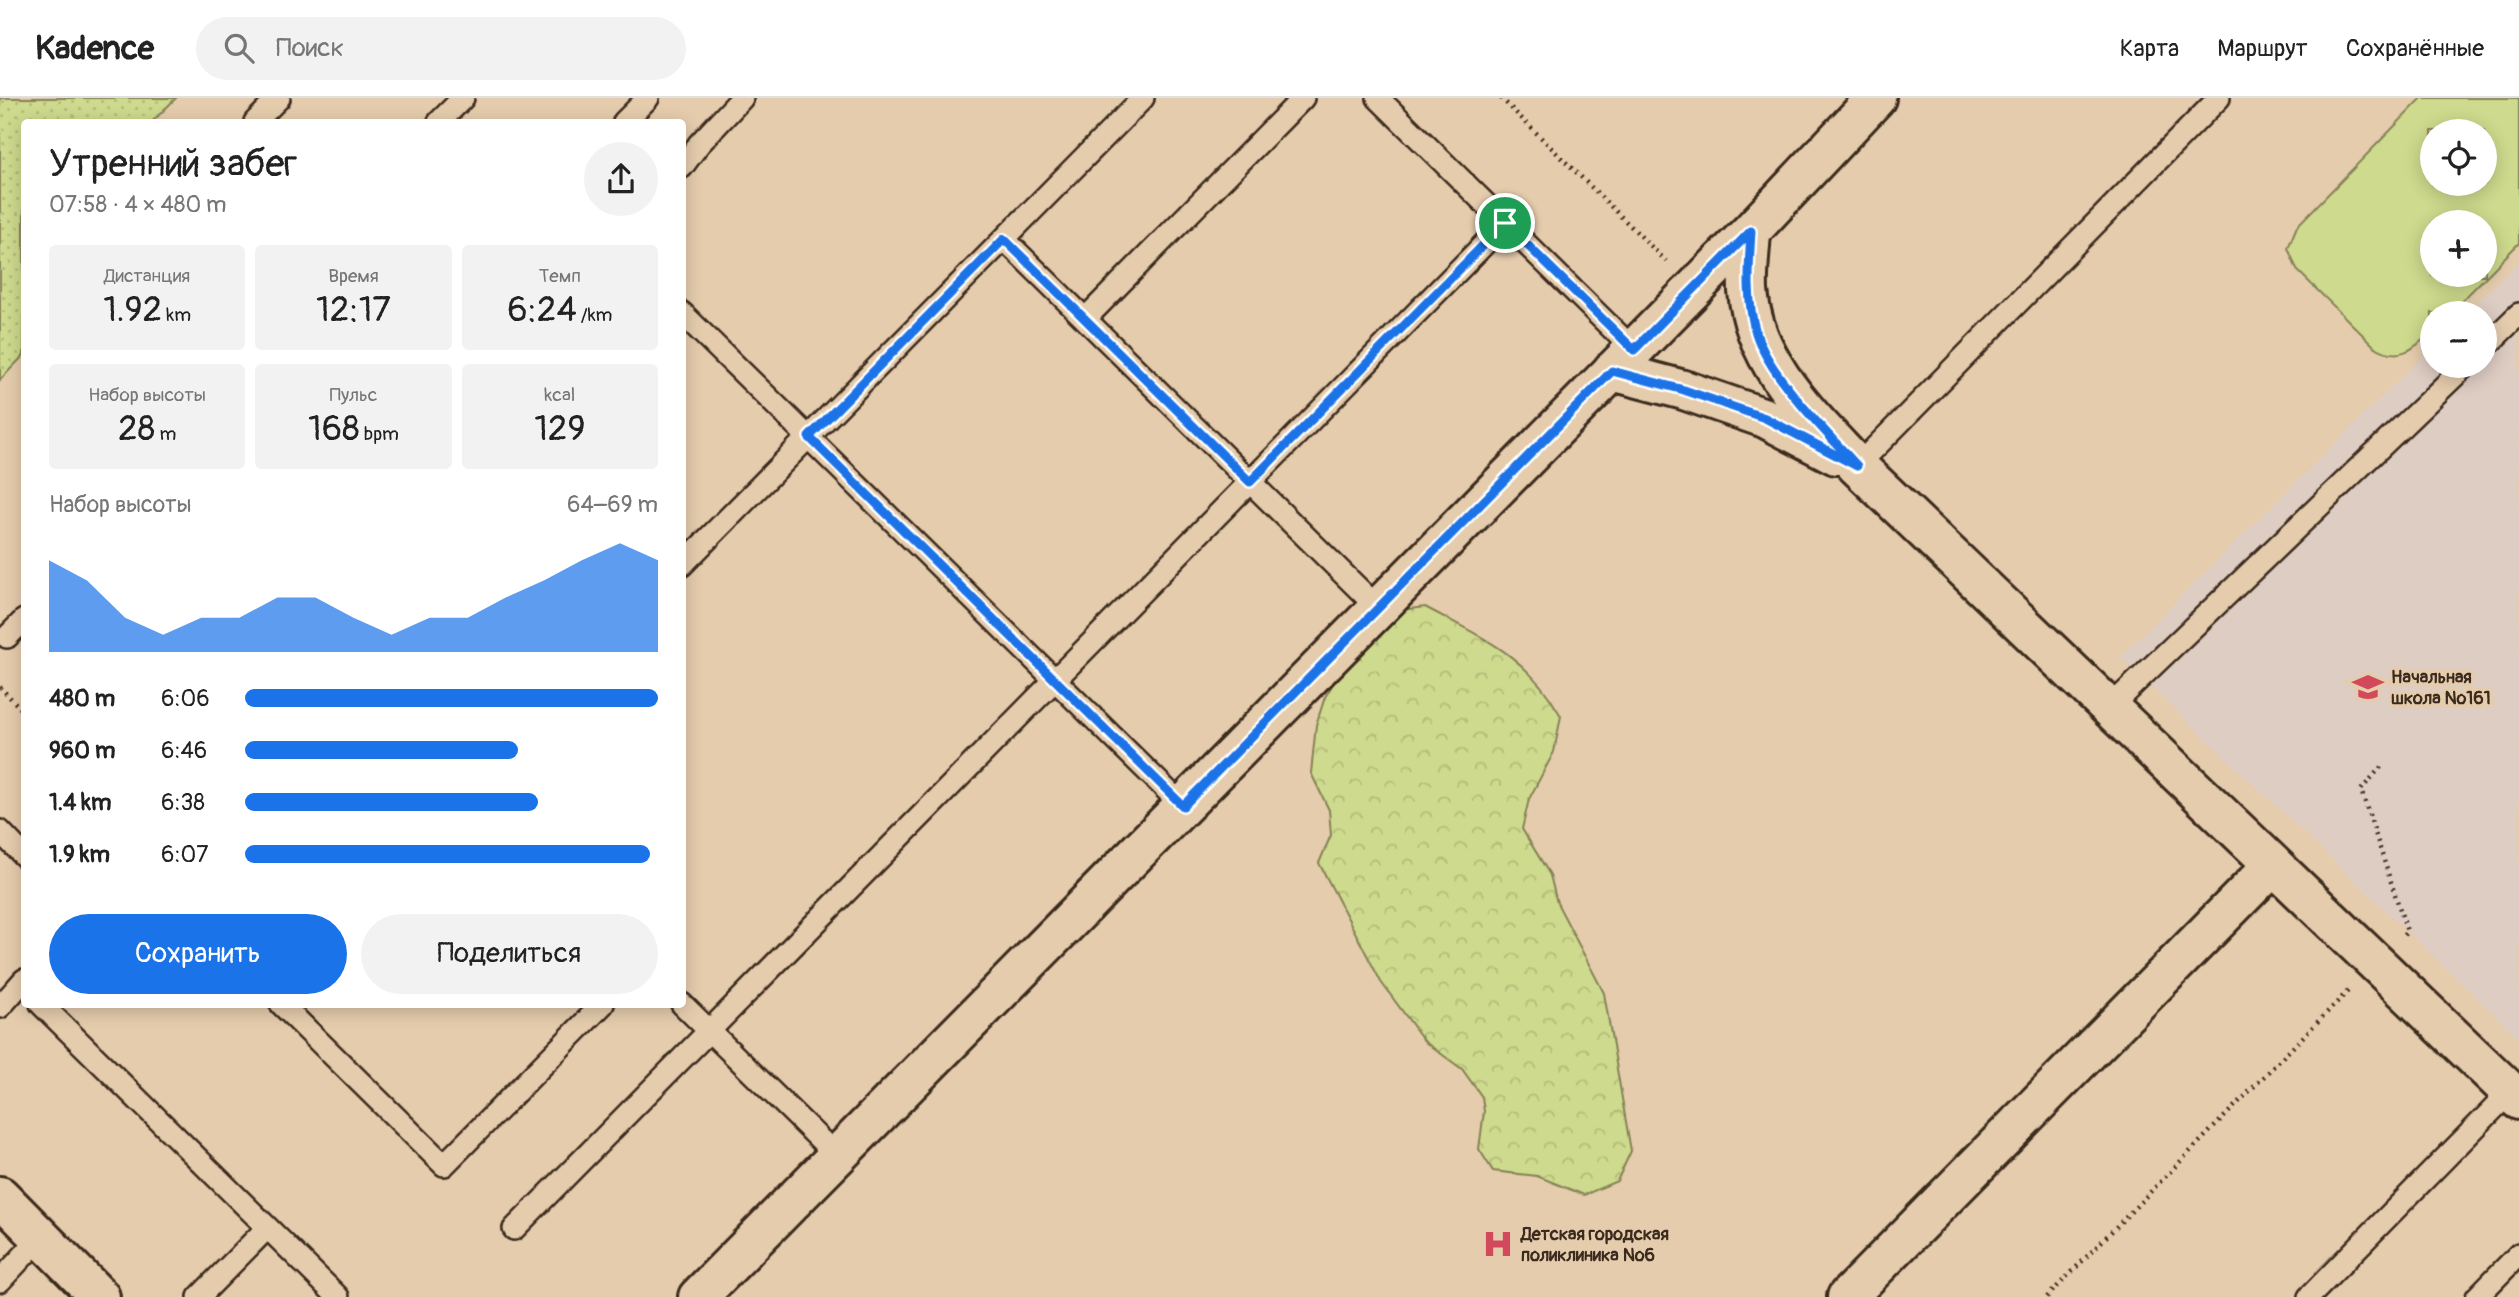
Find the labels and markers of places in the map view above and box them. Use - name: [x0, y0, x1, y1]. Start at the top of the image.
- pin: [1475, 193, 1535, 253]
- place label: Начальная школа №161: [2391, 666, 2491, 710]
- school or university icon: Начальная школа №161: [2351, 670, 2385, 704]
- place label: Детская городская поликлиника №6: [1520, 1223, 1669, 1267]
- hospital icon: Детская городская поликлиника №6: [1481, 1227, 1515, 1261]

